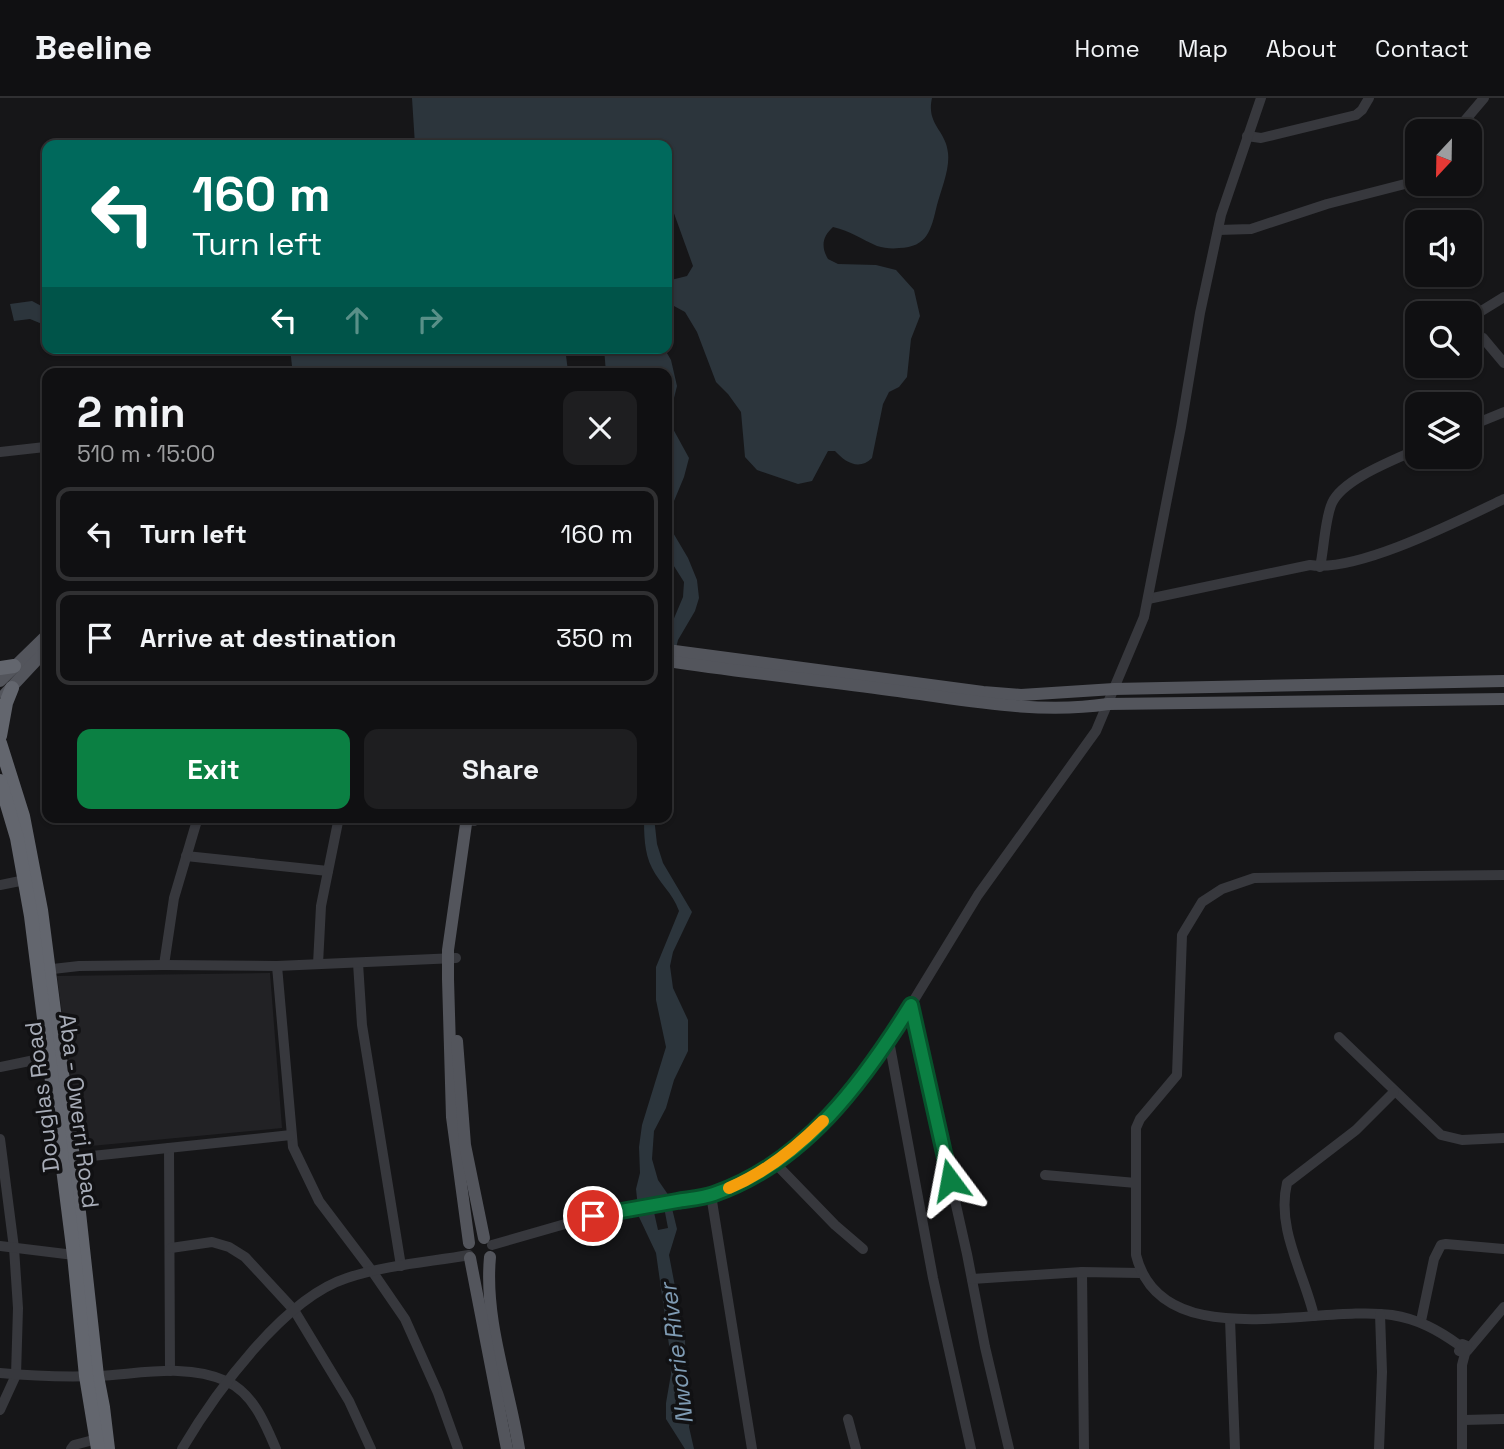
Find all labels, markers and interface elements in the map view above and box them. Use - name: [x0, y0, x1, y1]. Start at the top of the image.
- text: Beeline: [35, 27, 152, 69]
- text: Home: [1074, 33, 1140, 64]
- text: Map: [1178, 33, 1228, 64]
- text: About: [1266, 33, 1337, 64]
- text: Contact: [1375, 33, 1469, 64]
- north arrow: [1405, 119, 1482, 196]
- map controls: [1405, 119, 1482, 469]
- text: 160 m: [192, 163, 330, 225]
- icon: left: [77, 168, 168, 259]
- button: sound: [1405, 210, 1482, 287]
- text: Turn left: [192, 224, 322, 264]
- icon: left: [265, 301, 303, 339]
- icon: ahead: [338, 301, 376, 339]
- icon: right: [411, 301, 449, 339]
- button: search: [1405, 301, 1482, 378]
- text: 2 min: [77, 386, 186, 439]
- button: close: [563, 391, 637, 465]
- button: layers: [1405, 392, 1482, 469]
- text: 510 m · 15:00: [77, 439, 215, 469]
- icon: left: [81, 515, 119, 553]
- text: Turn left: [140, 517, 247, 551]
- text: 160 m: [561, 517, 633, 551]
- icon: arrive: [81, 619, 119, 657]
- text: Arrive at destination: [140, 621, 397, 655]
- text: 350 m: [556, 621, 633, 655]
- button: Exit: [77, 729, 350, 809]
- button: Share: [364, 729, 637, 809]
- street label: Aba - Owerri Road: [52, 1012, 106, 1210]
- street label: Douglas Road: [18, 1020, 66, 1174]
- position arrow: [913, 1143, 987, 1217]
- pin: [563, 1186, 623, 1246]
- icon: arrive: [574, 1197, 612, 1235]
- water label: Nworie River: [652, 1279, 700, 1426]

